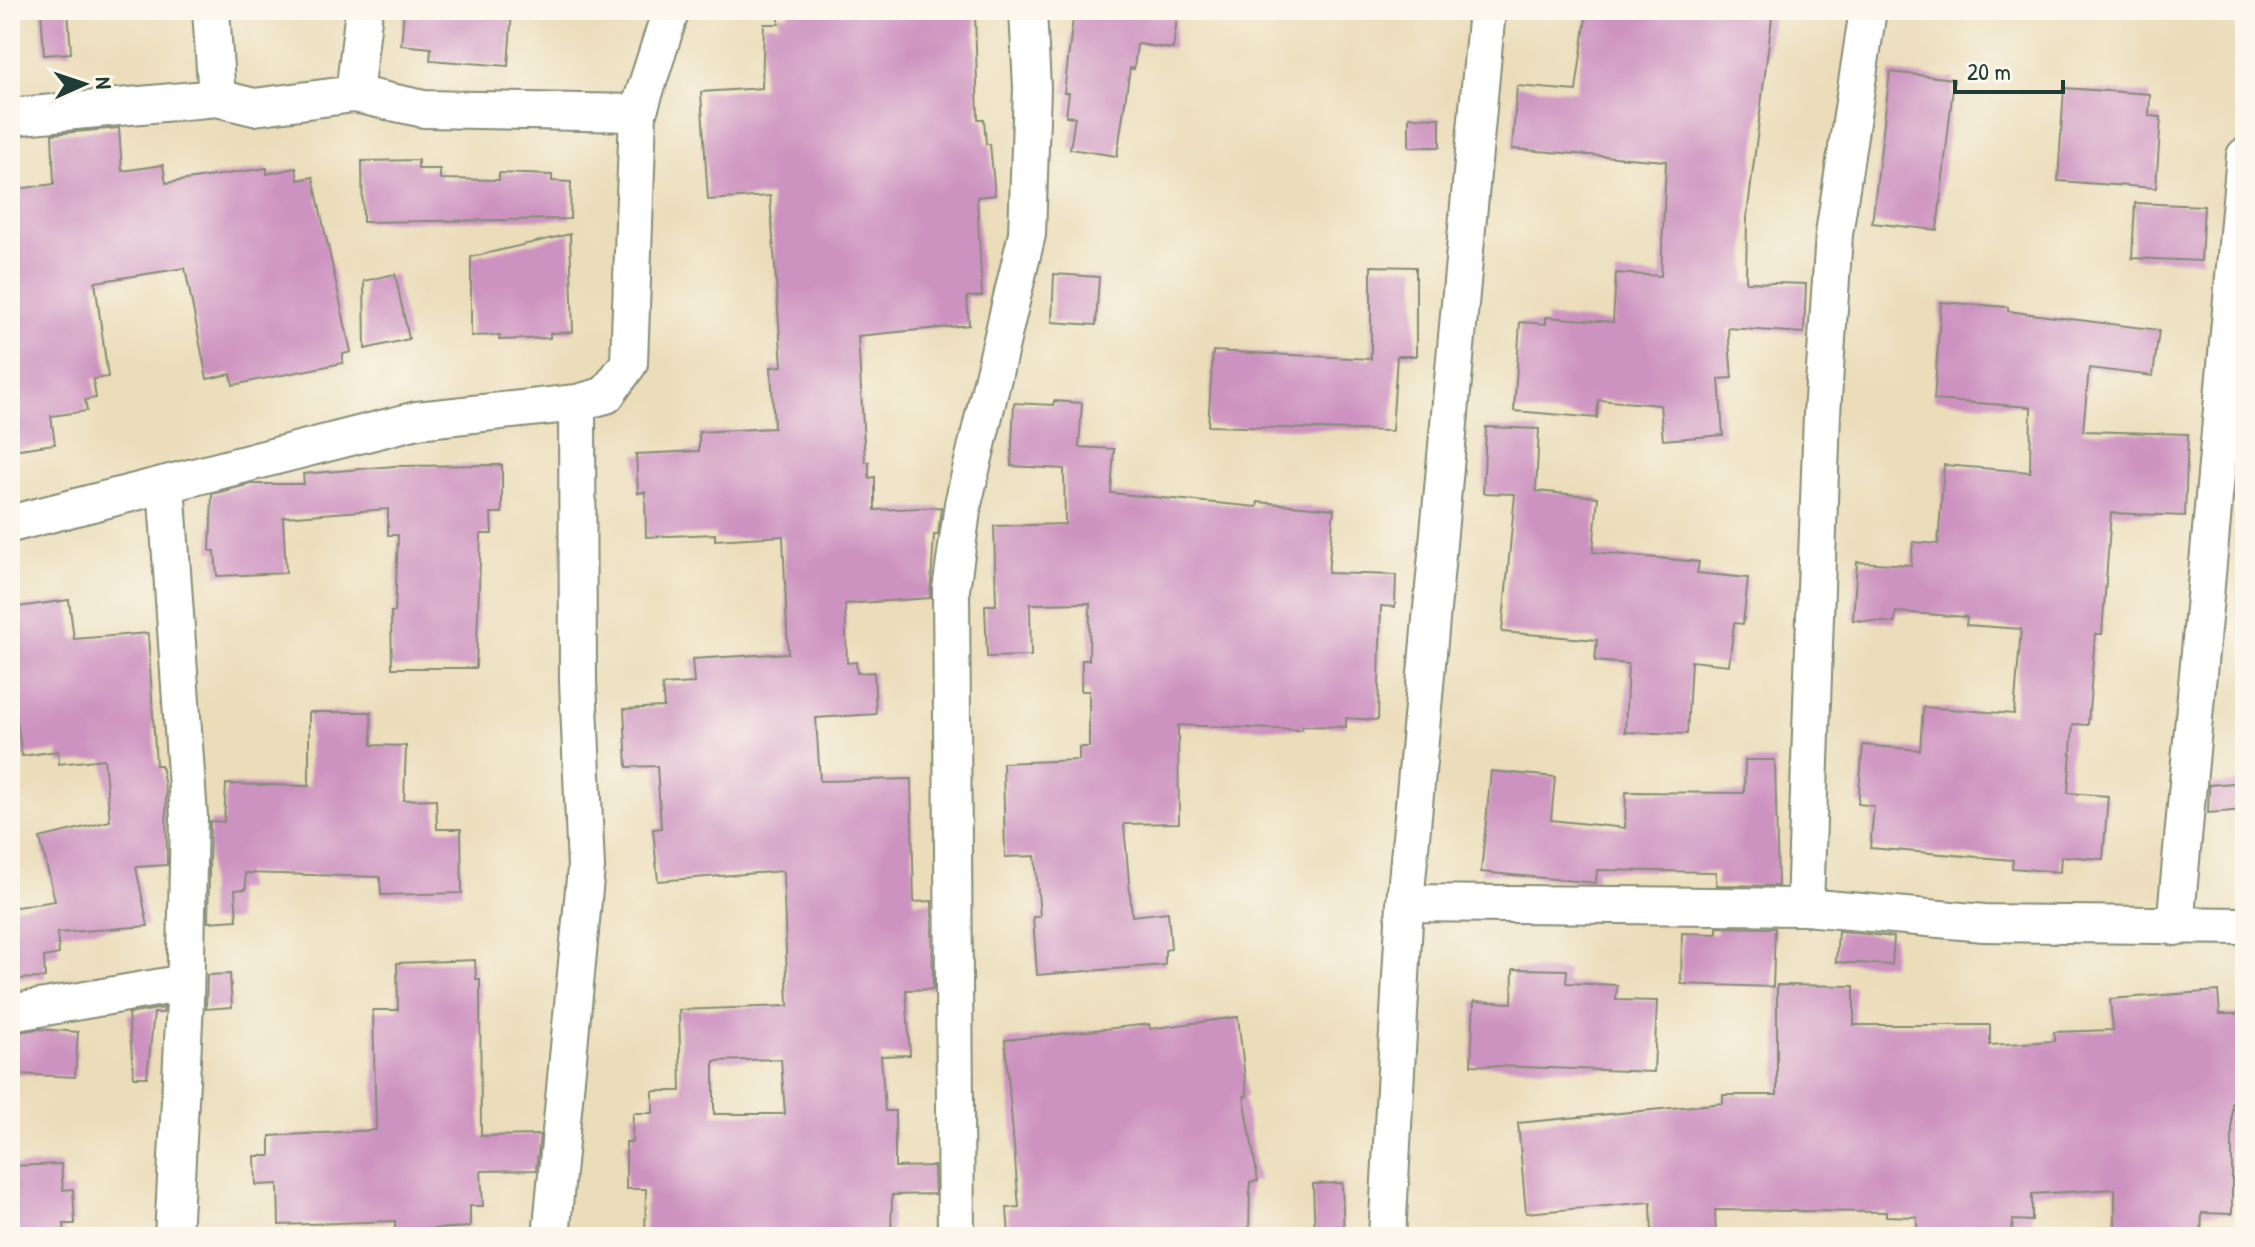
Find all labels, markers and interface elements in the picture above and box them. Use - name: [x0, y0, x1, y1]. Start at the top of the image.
- north arrow: [44, 44, 124, 124]
- scale bar: [1955, 44, 2063, 94]
- text: 20 m: [1967, 55, 2011, 87]
- text: N: [89, 76, 119, 90]

